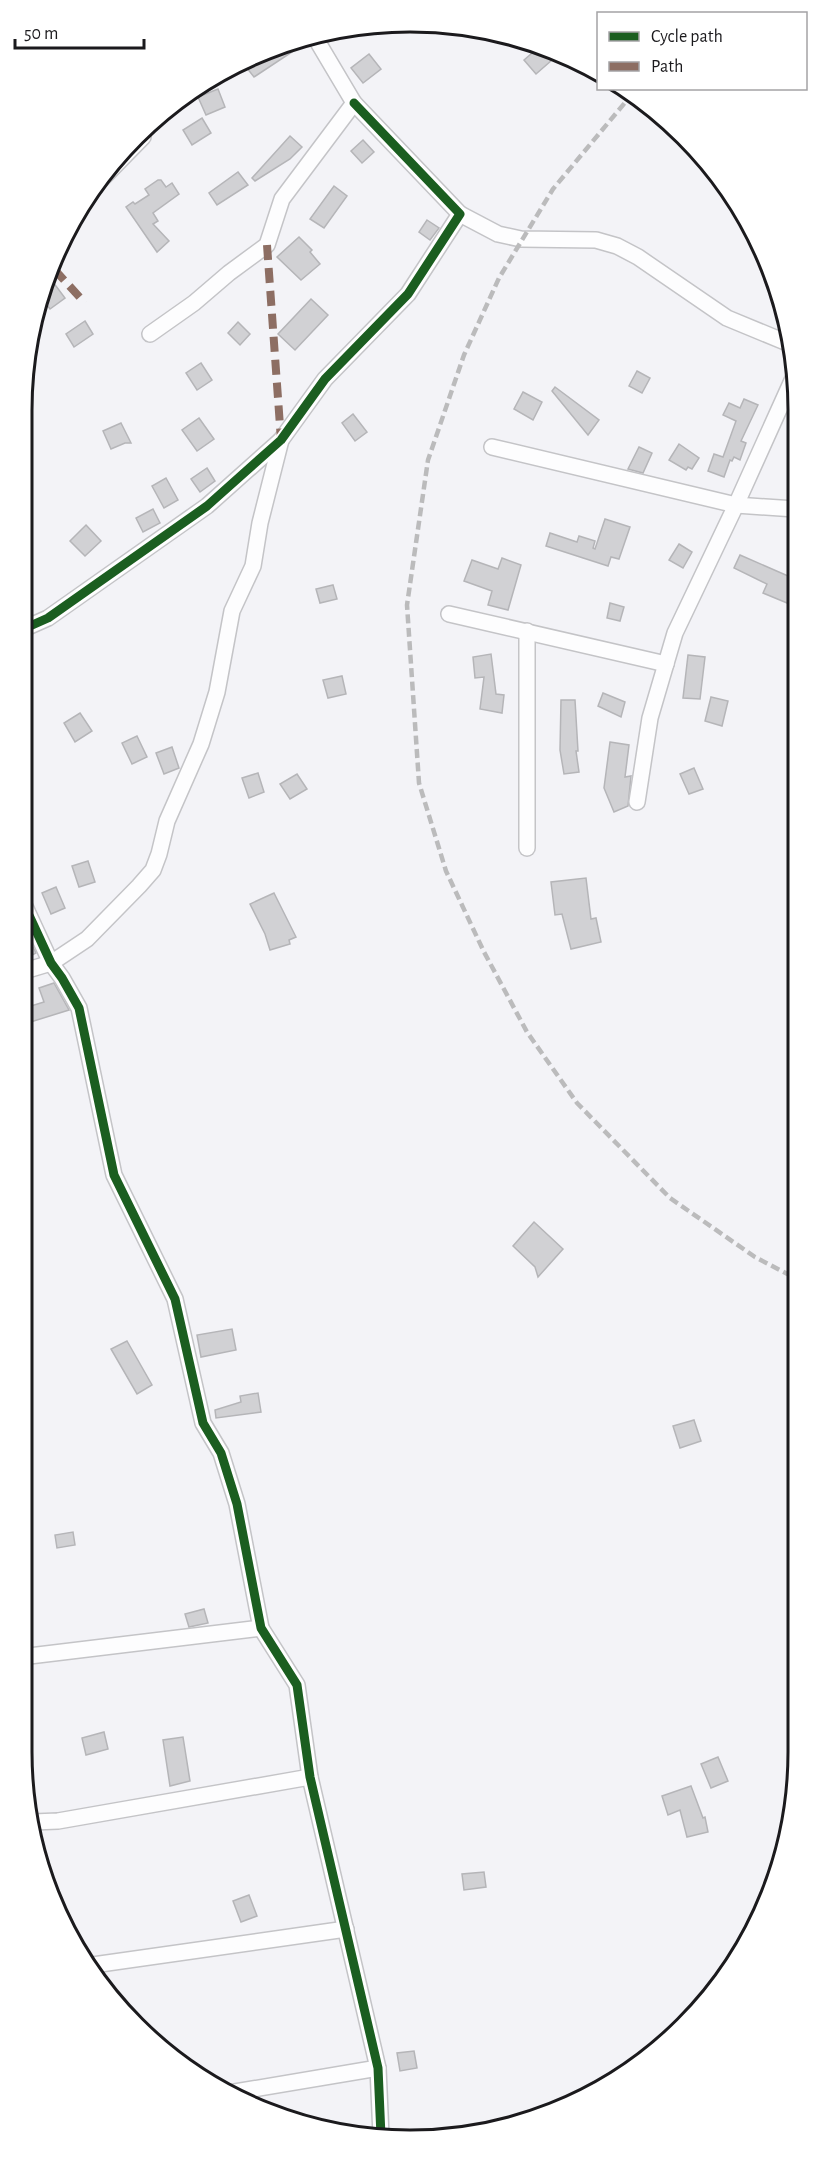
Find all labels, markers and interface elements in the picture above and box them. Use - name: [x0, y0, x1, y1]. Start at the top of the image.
- scale bar: [15, 12, 144, 50]
- legend: [597, 12, 807, 90]
- text: 50 m: [24, 25, 58, 43]
- text: Cycle path: [651, 28, 723, 46]
- text: Path: [651, 58, 683, 76]

